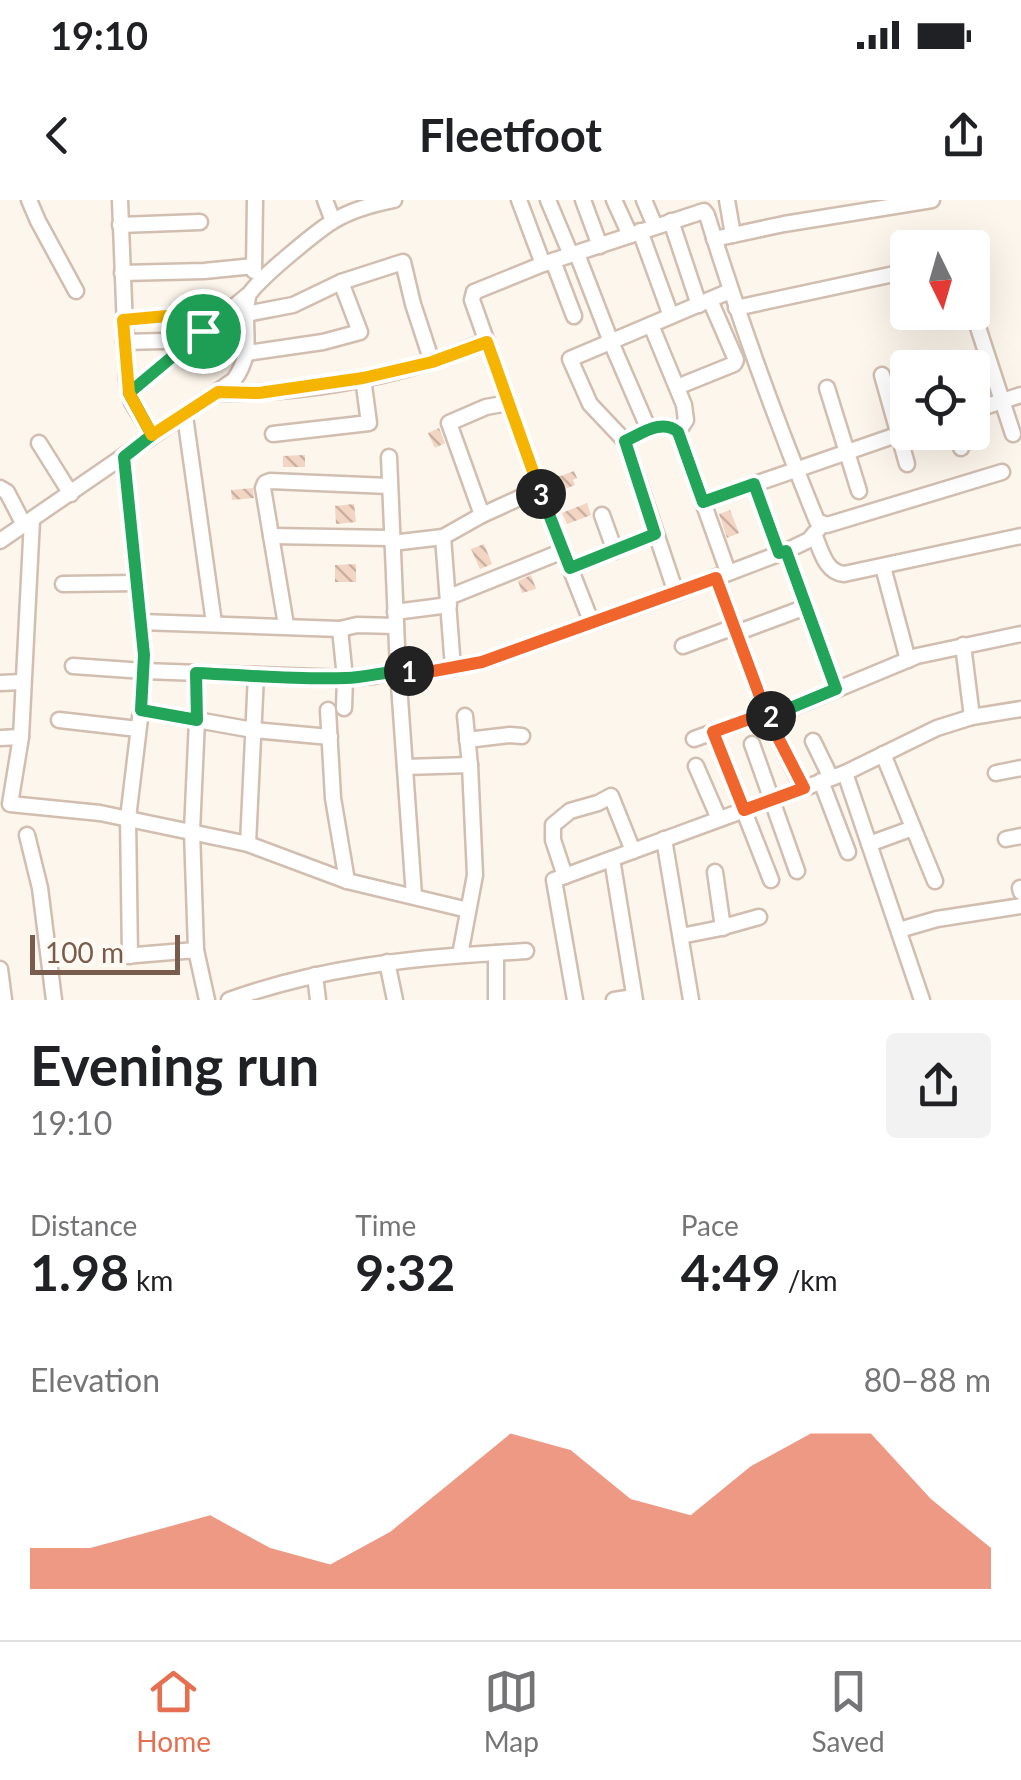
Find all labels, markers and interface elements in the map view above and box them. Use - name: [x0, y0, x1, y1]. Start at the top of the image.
- text: 19:10: [50, 12, 148, 58]
- icon: back: [30, 108, 85, 163]
- text: Fleetfoot: [419, 108, 602, 162]
- icon: share: [936, 108, 991, 163]
- north arrow: [890, 230, 990, 330]
- map controls: [890, 230, 990, 450]
- pin: [161, 289, 246, 374]
- icon: arrive: [176, 304, 231, 359]
- button: locate: [890, 350, 990, 450]
- pin: 3: [516, 469, 566, 519]
- text: 3: [533, 477, 549, 511]
- pin: 1: [384, 646, 434, 696]
- text: 1: [401, 654, 417, 688]
- pin: 2: [746, 691, 796, 741]
- text: 2: [763, 699, 779, 733]
- scale bar: [30, 930, 180, 974]
- text: 100 m: [45, 935, 124, 969]
- text: Evening run: [30, 1032, 319, 1098]
- button: share: [886, 1033, 991, 1138]
- text: 19:10: [30, 1103, 112, 1142]
- text: Distance: [30, 1208, 137, 1242]
- text: Time: [355, 1208, 416, 1242]
- text: Pace: [681, 1208, 739, 1242]
- text: 1.98: [30, 1242, 129, 1302]
- text: 9:32: [355, 1242, 455, 1302]
- text: 4:49: [681, 1242, 781, 1302]
- text: km: [129, 1263, 173, 1297]
- text: /km: [781, 1263, 838, 1297]
- text: Elevation: [30, 1360, 160, 1399]
- text: 80–88 m: [864, 1360, 991, 1399]
- tab: Home: [136, 1664, 211, 1758]
- tab: Map: [484, 1664, 539, 1758]
- tab: Saved: [812, 1664, 885, 1758]

